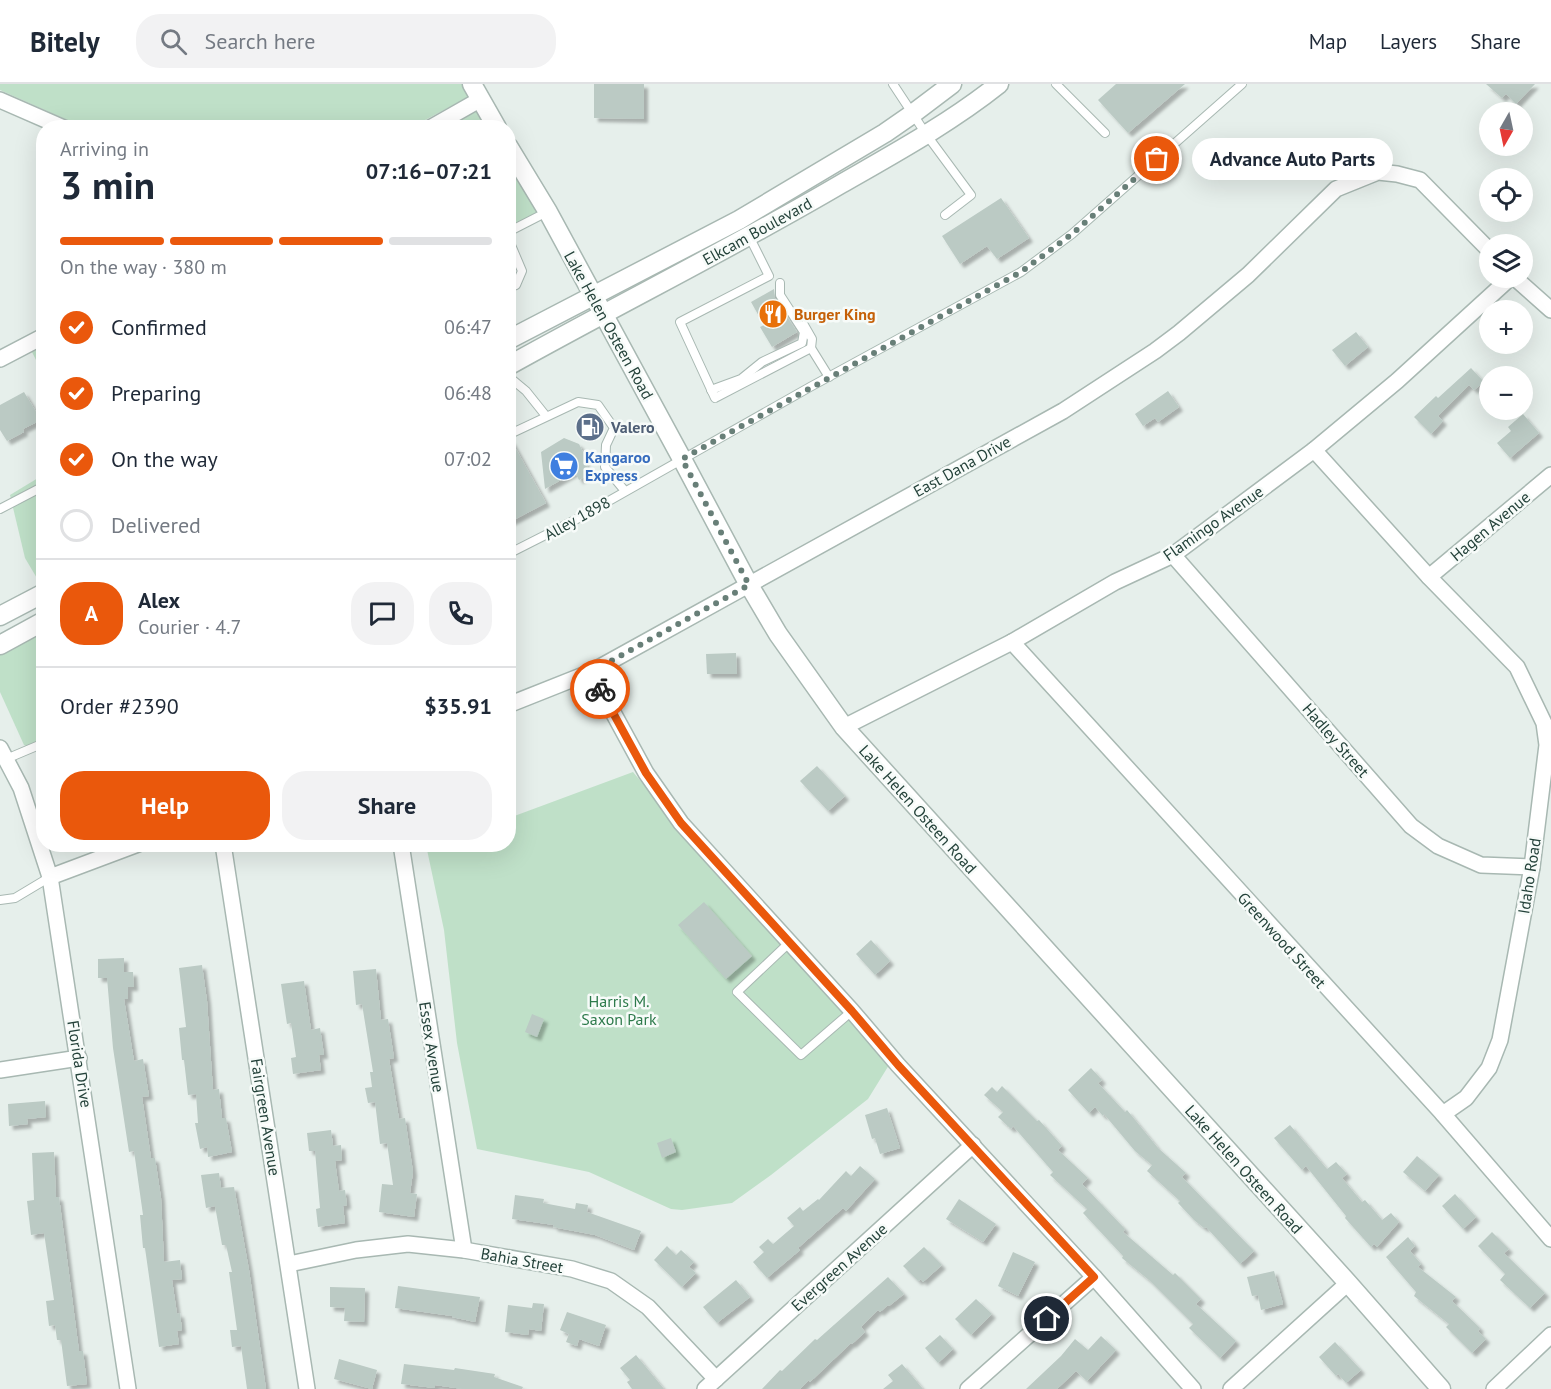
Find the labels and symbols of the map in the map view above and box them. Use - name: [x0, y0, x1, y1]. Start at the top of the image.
- north arrow: [1479, 102, 1533, 156]
- pin: [1131, 133, 1182, 184]
- callout: Advance Auto Parts: [1193, 138, 1394, 180]
- street label: Elkcam Boulevard: [699, 193, 815, 269]
- street label: Lake Helen Osteen Road: [560, 247, 658, 403]
- restaurant icon: Burger King: [757, 298, 789, 330]
- place label: Burger King: [794, 304, 876, 324]
- fuel station icon: Valero: [574, 411, 606, 443]
- place label: Valero: [610, 417, 655, 437]
- street label: East Dana Drive: [910, 431, 1014, 501]
- place label: Kangaroo Express: [585, 447, 651, 485]
- supermarket icon: Kangaroo Express: [548, 450, 580, 482]
- street label: Flamingo Avenue: [1159, 481, 1267, 565]
- street label: Hagen Avenue: [1446, 487, 1534, 565]
- street label: Alley 1898: [540, 492, 614, 544]
- courier: [570, 659, 630, 719]
- street label: Hadley Street: [1298, 699, 1374, 782]
- street label: Lake Helen Osteen Road: [855, 740, 981, 878]
- street label: Idaho Road: [1513, 837, 1545, 915]
- street label: Greenwood Street: [1234, 888, 1331, 993]
- park label: Harris M. Saxon Park: [581, 991, 657, 1029]
- street label: Essex Avenue: [415, 1000, 449, 1094]
- street label: Florida Drive: [63, 1019, 97, 1109]
- street label: Fairgreen Avenue: [247, 1057, 285, 1177]
- street label: Lake Helen Osteen Road: [1181, 1100, 1307, 1238]
- street label: Evergreen Avenue: [787, 1219, 891, 1315]
- street label: Bahia Street: [479, 1243, 565, 1277]
- pin: [1021, 1293, 1072, 1344]

